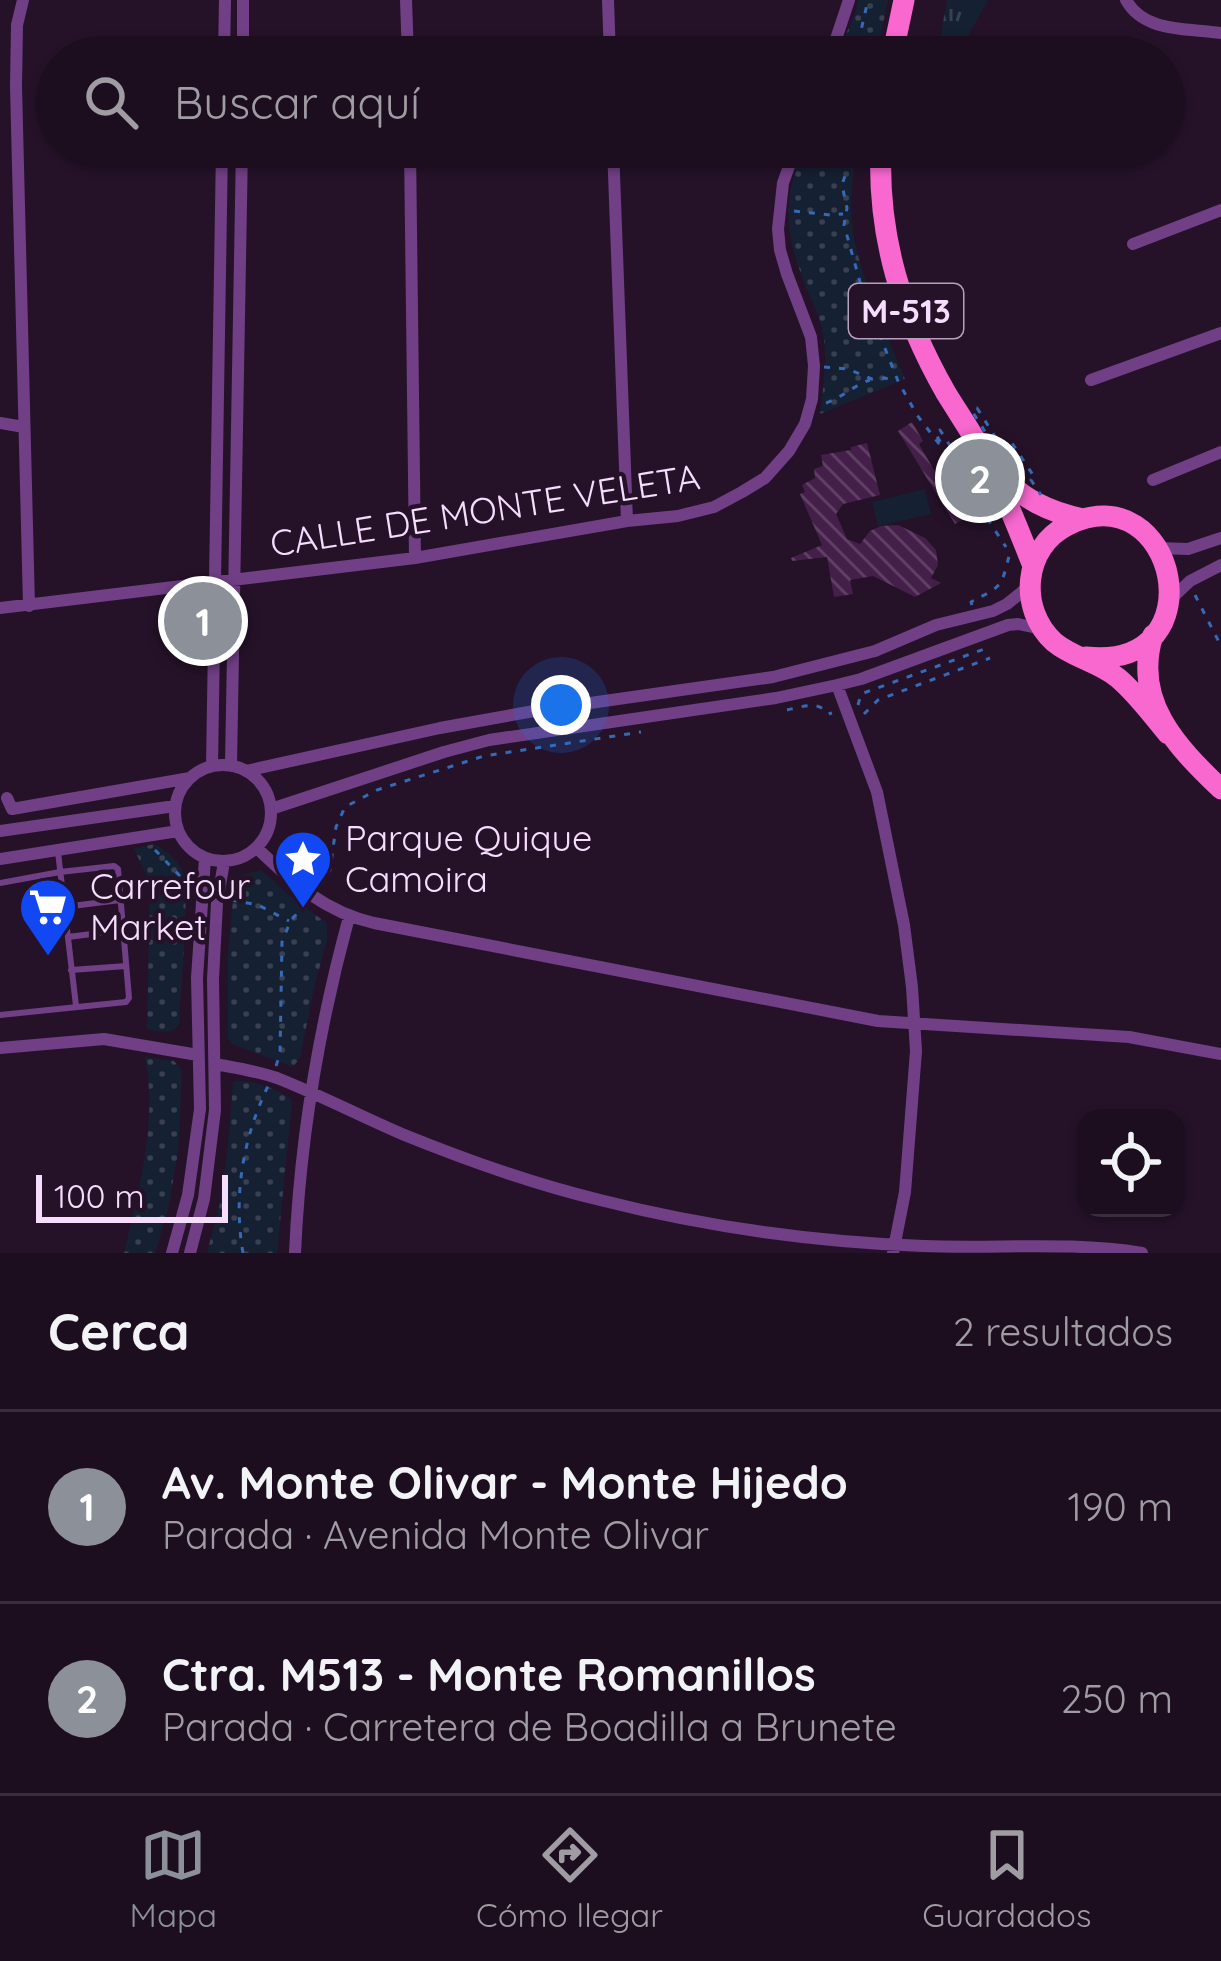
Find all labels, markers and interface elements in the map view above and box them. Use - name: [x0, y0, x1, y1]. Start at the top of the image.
- search box: [36, 36, 1185, 168]
- icon: search: [78, 69, 144, 135]
- text: Buscar aquí: [174, 74, 420, 130]
- road number: M-513: [849, 284, 963, 338]
- pin: 2: [941, 433, 1019, 523]
- street label: CALLE DE MONTE VELETA: [267, 453, 703, 566]
- pin: 1: [164, 576, 242, 666]
- your location: [531, 675, 591, 735]
- place label: Parque Quique Camoira: [345, 815, 592, 901]
- place icon: Parque Quique Camoira: [272, 828, 334, 910]
- place label: Carrefour Market: [90, 863, 250, 949]
- supermarket icon: Carrefour Market: [17, 876, 79, 958]
- map controls: [1077, 1109, 1185, 1217]
- button: locate: [1077, 1109, 1185, 1217]
- scale bar: [36, 1169, 228, 1222]
- text: 100 m: [54, 1175, 145, 1216]
- text: Cerca: [48, 1299, 190, 1363]
- text: 2 resultados: [953, 1307, 1173, 1356]
- text: Av. Monte Olivar - Monte Hijedo: [162, 1454, 848, 1510]
- text: 1: [79, 1482, 95, 1531]
- text: 190 m: [1067, 1482, 1173, 1531]
- text: Parada · Avenida Monte Olivar: [162, 1510, 709, 1559]
- text: Ctra. M513 - Monte Romanillos: [162, 1646, 816, 1702]
- text: 2: [76, 1674, 98, 1723]
- text: 250 m: [1061, 1674, 1173, 1723]
- text: Parada · Carretera de Boadilla a Brunete: [162, 1702, 897, 1751]
- tab: Mapa: [130, 1822, 217, 1935]
- tab: Cómo llegar: [476, 1822, 663, 1935]
- tab: Guardados: [922, 1822, 1091, 1935]

